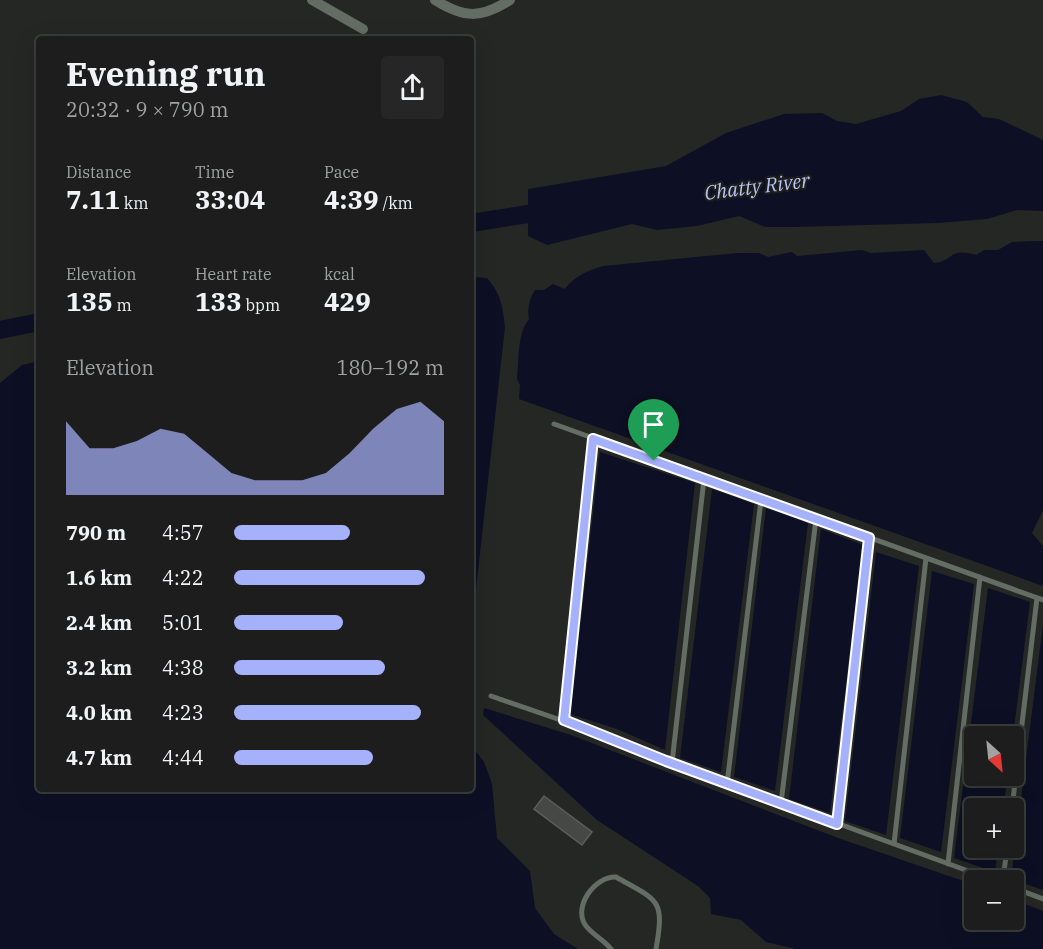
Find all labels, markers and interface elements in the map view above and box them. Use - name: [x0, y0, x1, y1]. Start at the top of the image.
- text: Evening run: [66, 52, 266, 95]
- button: share: [381, 56, 444, 119]
- text: 20:32 · 9 × 790 m: [66, 96, 229, 123]
- text: Distance: [66, 162, 131, 182]
- text: Time: [195, 162, 234, 182]
- text: Pace: [324, 162, 359, 182]
- water label: Chatty River: [703, 166, 812, 206]
- text: 7.11: [66, 182, 120, 216]
- text: 33:04: [195, 182, 265, 216]
- text: 4:39: [324, 182, 379, 216]
- text: km: [120, 193, 148, 213]
- text: /km: [379, 193, 413, 213]
- text: Elevation: [66, 264, 136, 284]
- text: Heart rate: [195, 264, 272, 284]
- text: kcal: [324, 264, 355, 284]
- text: 135: [66, 284, 113, 318]
- text: 133: [195, 284, 242, 318]
- text: 429: [324, 284, 371, 318]
- text: m: [113, 295, 132, 315]
- text: bpm: [242, 295, 280, 315]
- text: Elevation: [66, 354, 154, 381]
- text: 180–192 m: [337, 354, 444, 381]
- pin: [628, 399, 679, 461]
- icon: arrive: [637, 408, 670, 441]
- text: 790 m: [66, 519, 126, 546]
- text: 4:57: [162, 519, 204, 546]
- text: 1.6 km: [66, 564, 132, 591]
- text: 4:22: [162, 564, 204, 591]
- text: 2.4 km: [66, 609, 132, 636]
- text: 5:01: [162, 609, 204, 636]
- text: 3.2 km: [66, 654, 132, 681]
- text: 4:38: [162, 654, 204, 681]
- text: 4.0 km: [66, 699, 132, 726]
- text: 4:23: [162, 699, 204, 726]
- north arrow: [964, 726, 1024, 786]
- map controls: [964, 726, 1024, 930]
- text: 4.7 km: [66, 744, 132, 771]
- text: 4:44: [162, 744, 204, 771]
- button: +: [964, 798, 1024, 858]
- button: −: [964, 870, 1024, 930]

